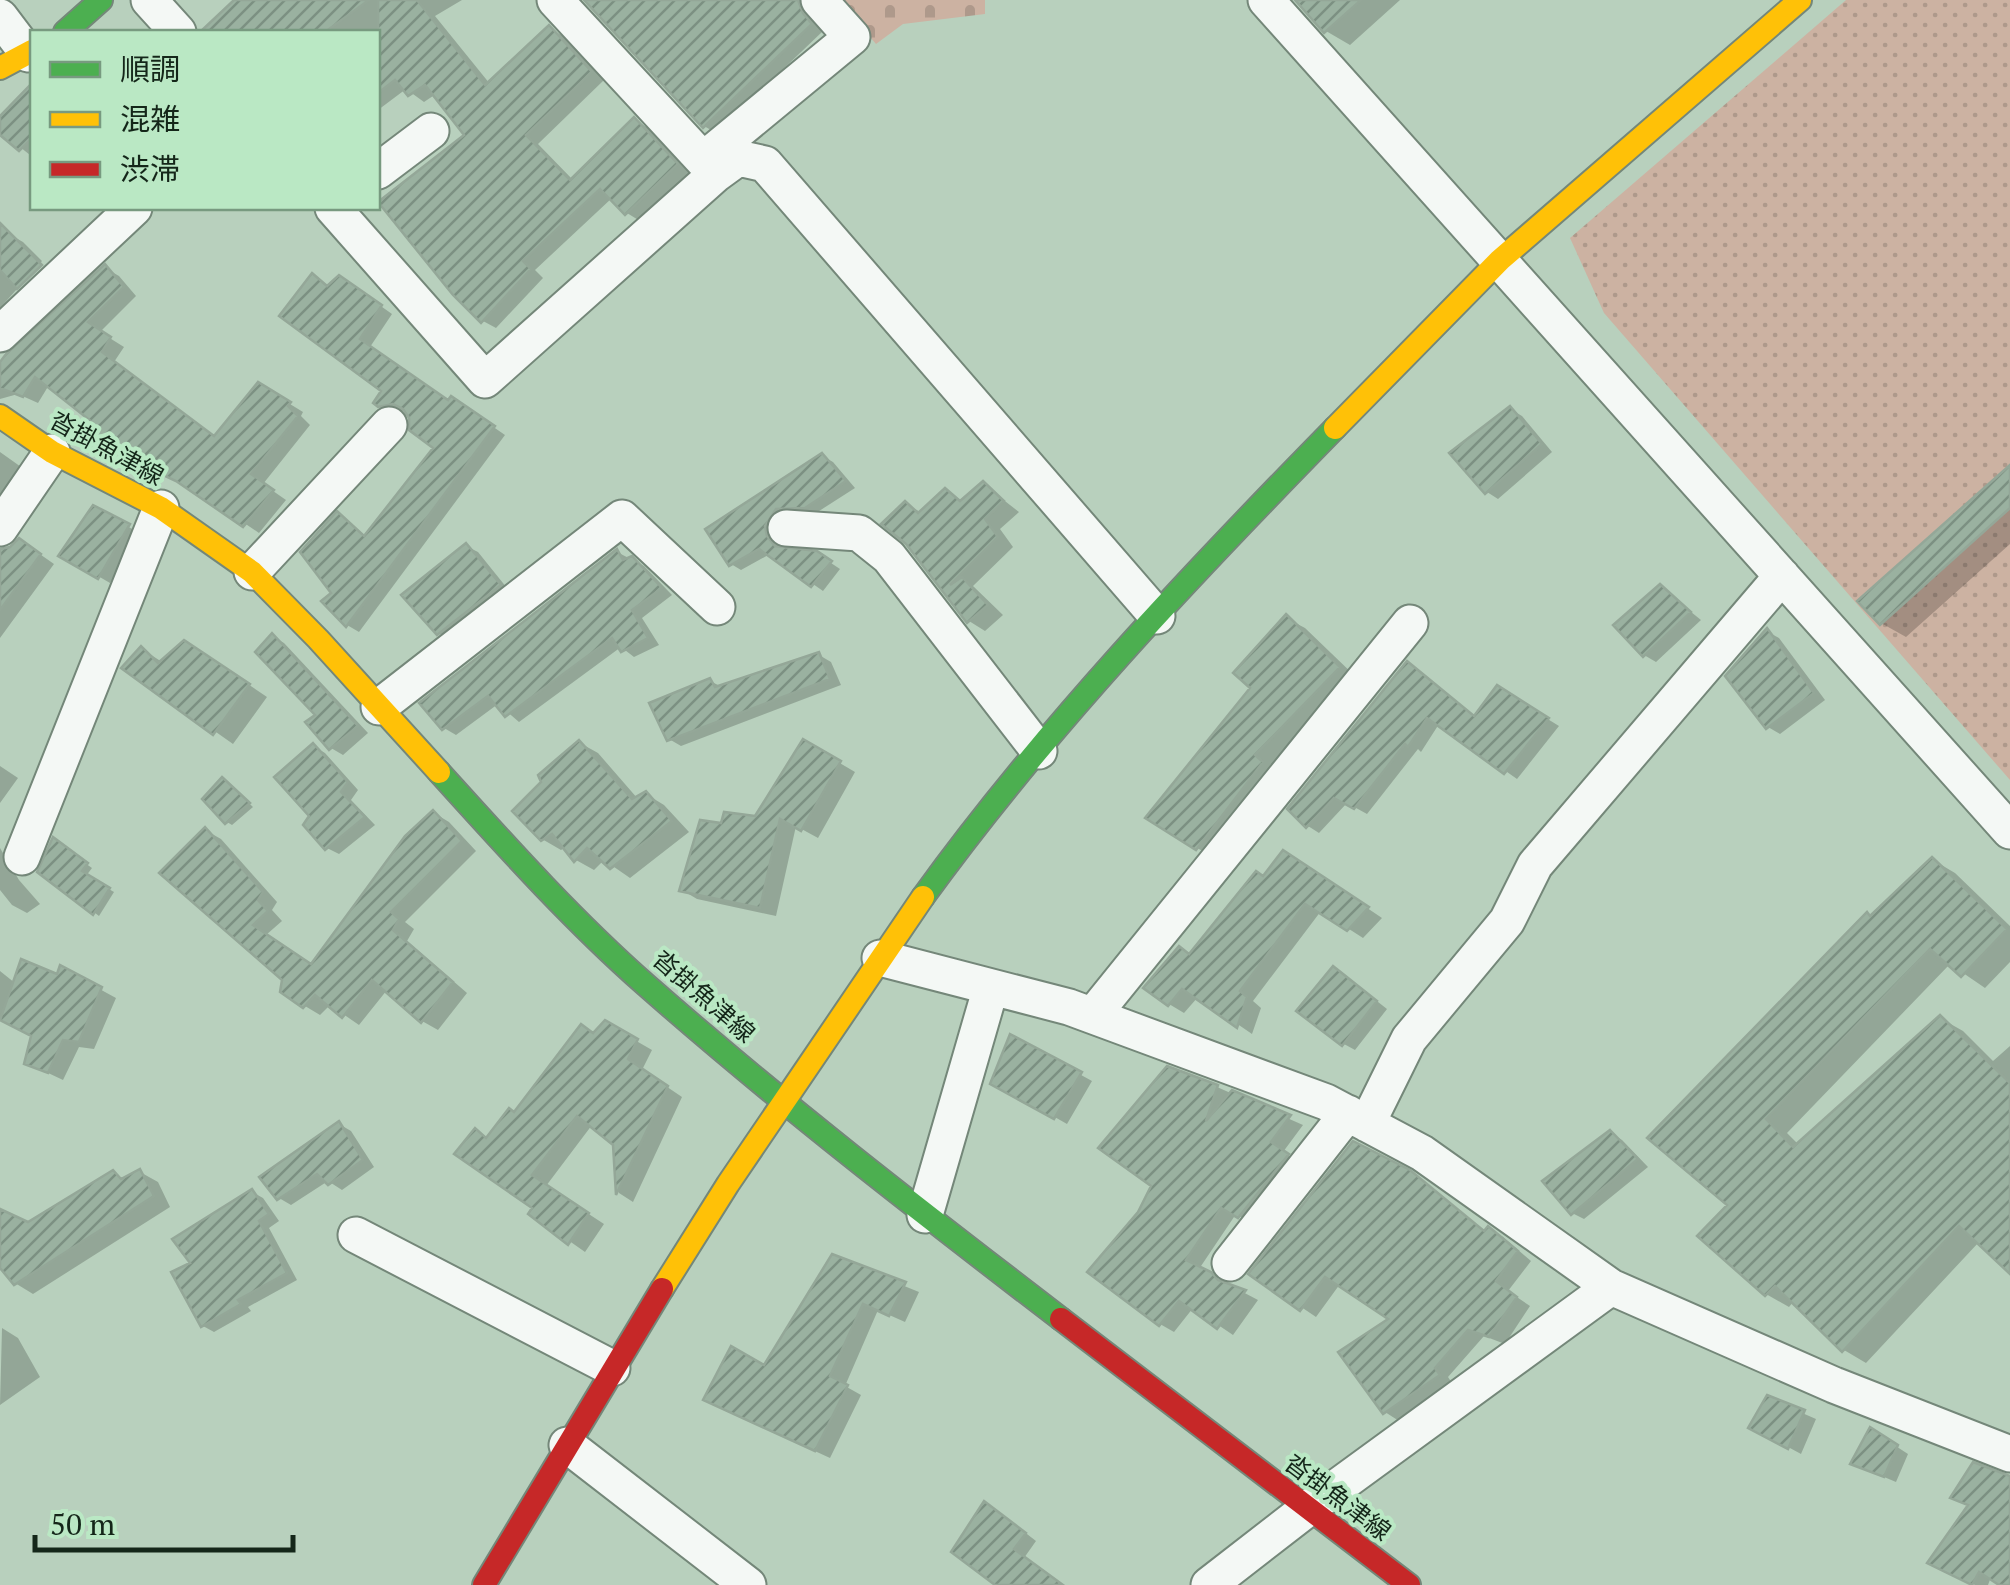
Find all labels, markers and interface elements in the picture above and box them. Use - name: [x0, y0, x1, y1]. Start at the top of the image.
- legend: [30, 30, 380, 210]
- text: 順調: [120, 49, 180, 89]
- text: 混雑: [120, 99, 180, 139]
- text: 渋滞: [120, 149, 180, 189]
- street label: 沓掛魚津線: [45, 403, 170, 492]
- street label: 沓掛魚津線: [646, 942, 762, 1049]
- street label: 沓掛魚津線: [1278, 1446, 1398, 1547]
- scale bar: [35, 1490, 292, 1552]
- text: 50 m: [50, 1504, 115, 1544]

